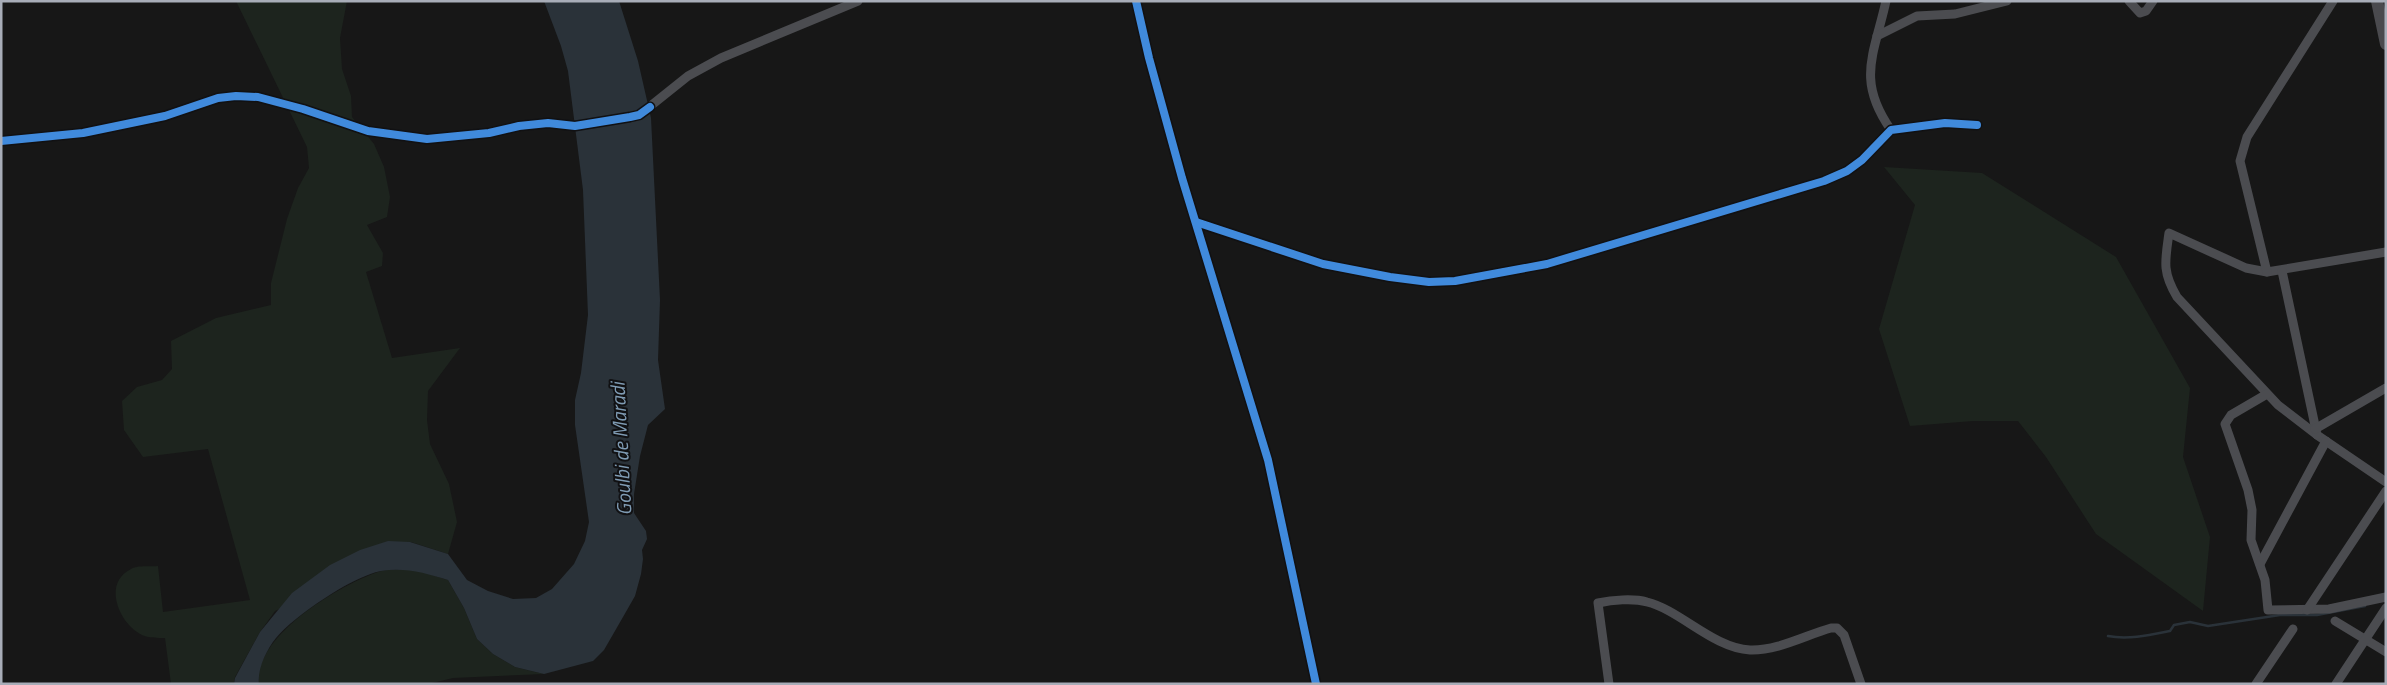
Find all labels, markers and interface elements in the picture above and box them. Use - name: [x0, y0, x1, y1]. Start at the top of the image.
- water label: Goulbi de Maradi: [601, 379, 639, 516]

